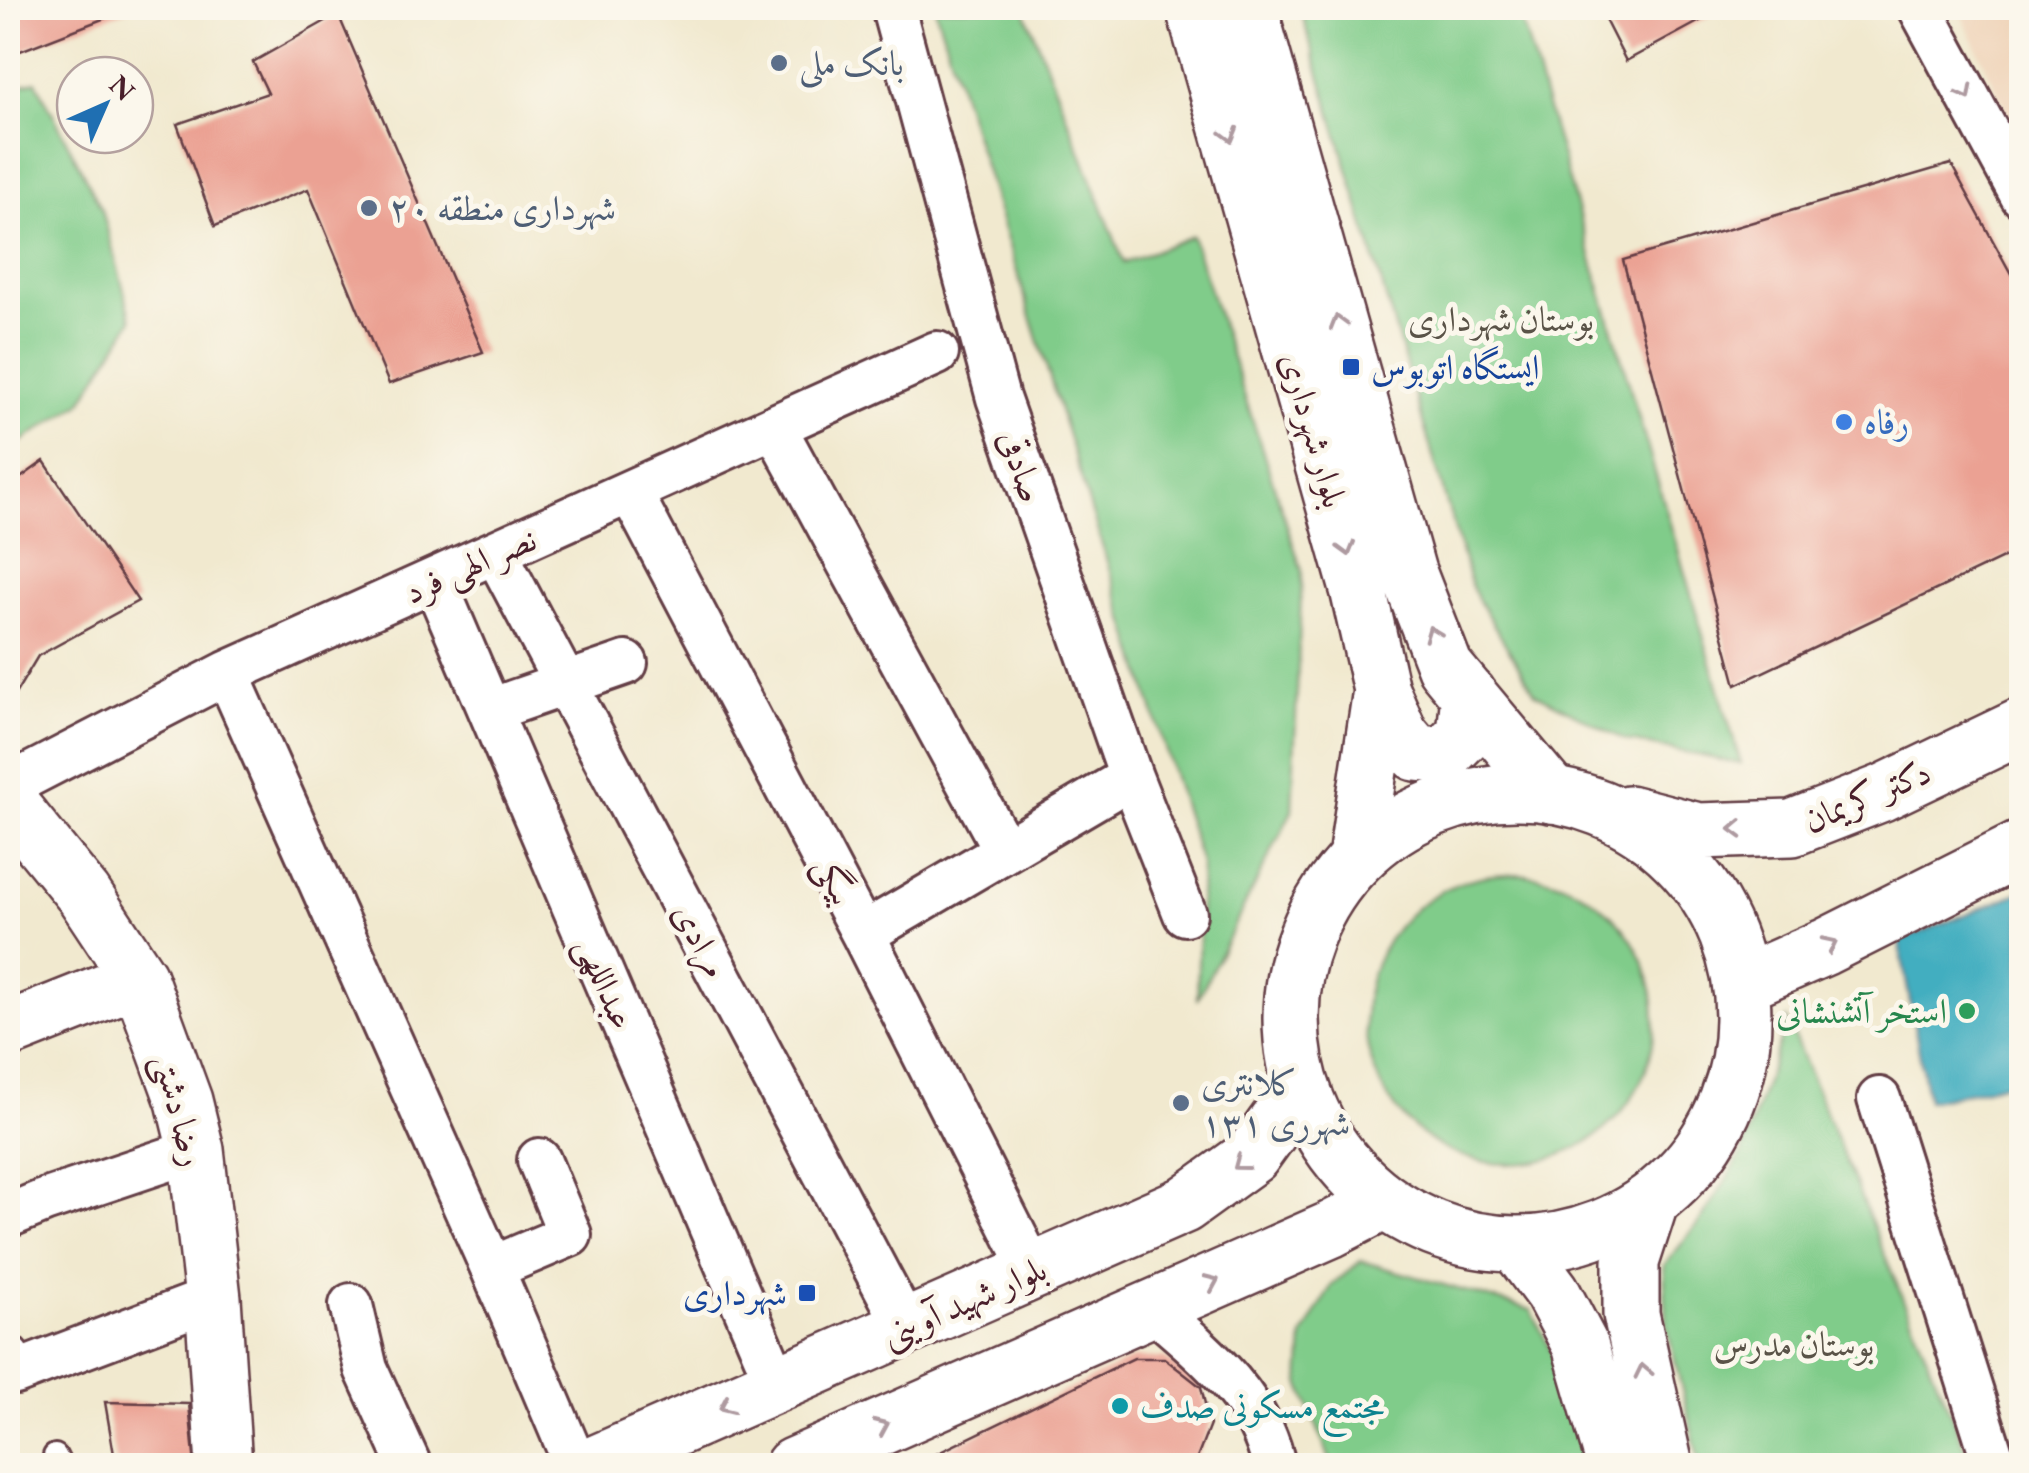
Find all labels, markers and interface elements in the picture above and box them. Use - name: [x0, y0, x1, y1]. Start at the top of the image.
- place label: بانک ملی: [799, 40, 904, 88]
- marker: بانک ملی: [768, 52, 790, 74]
- north arrow: [55, 55, 155, 155]
- text: N: [102, 67, 144, 108]
- one-way arrow: [1954, 83, 1974, 101]
- one-way arrow: [1219, 126, 1240, 143]
- place label: شهرداری منطقه ۲۰: [389, 185, 616, 231]
- marker: شهرداری منطقه ۲۰: [358, 197, 380, 219]
- park label: بوستان شهرداری: [1408, 296, 1594, 342]
- one-way arrow: [1329, 315, 1350, 332]
- place label: ایستگاه اتوبوس: [1371, 344, 1540, 389]
- street label: بلوار شهرداری: [1270, 347, 1358, 513]
- marker: ایستگاه اتوبوس: [1340, 356, 1362, 378]
- place label: رفاه: [1864, 399, 1909, 444]
- marker: رفاه: [1833, 411, 1855, 433]
- street label: صادقی: [989, 424, 1056, 508]
- street label: نصر الهی فرد: [397, 515, 544, 615]
- one-way arrow: [1335, 540, 1356, 557]
- one-way arrow: [1423, 626, 1444, 643]
- street label: دکتر کریمان: [1796, 749, 1937, 842]
- one-way arrow: [1727, 819, 1743, 840]
- street label: بیگی: [803, 848, 867, 912]
- street label: مرادی: [661, 894, 740, 986]
- street label: عبداللهی: [565, 929, 646, 1037]
- one-way arrow: [1820, 937, 1838, 957]
- place label: استخر آتشنشانی: [1776, 988, 1947, 1033]
- marker: استخر آتشنشانی: [1956, 1000, 1978, 1022]
- street label: رضا دشتی: [141, 1049, 217, 1172]
- place label: کلانتری ۱۳۱ شهرری: [1201, 1060, 1350, 1146]
- marker: کلانتری ۱۳۱ شهرری: [1170, 1092, 1192, 1114]
- one-way arrow: [1233, 1152, 1251, 1169]
- street label: بلوار شهید آوینی: [874, 1245, 1054, 1359]
- place label: شهرداری: [683, 1270, 787, 1316]
- one-way arrow: [1202, 1274, 1220, 1294]
- marker: شهرداری: [796, 1282, 818, 1304]
- park label: بوستان مدرس: [1714, 1321, 1874, 1366]
- one-way arrow: [1634, 1362, 1655, 1379]
- place label: مجتمع مسکونی صدف: [1140, 1383, 1384, 1437]
- one-way arrow: [718, 1394, 736, 1414]
- marker: مجتمع مسکونی صدف: [1109, 1395, 1131, 1417]
- one-way arrow: [872, 1418, 890, 1438]

